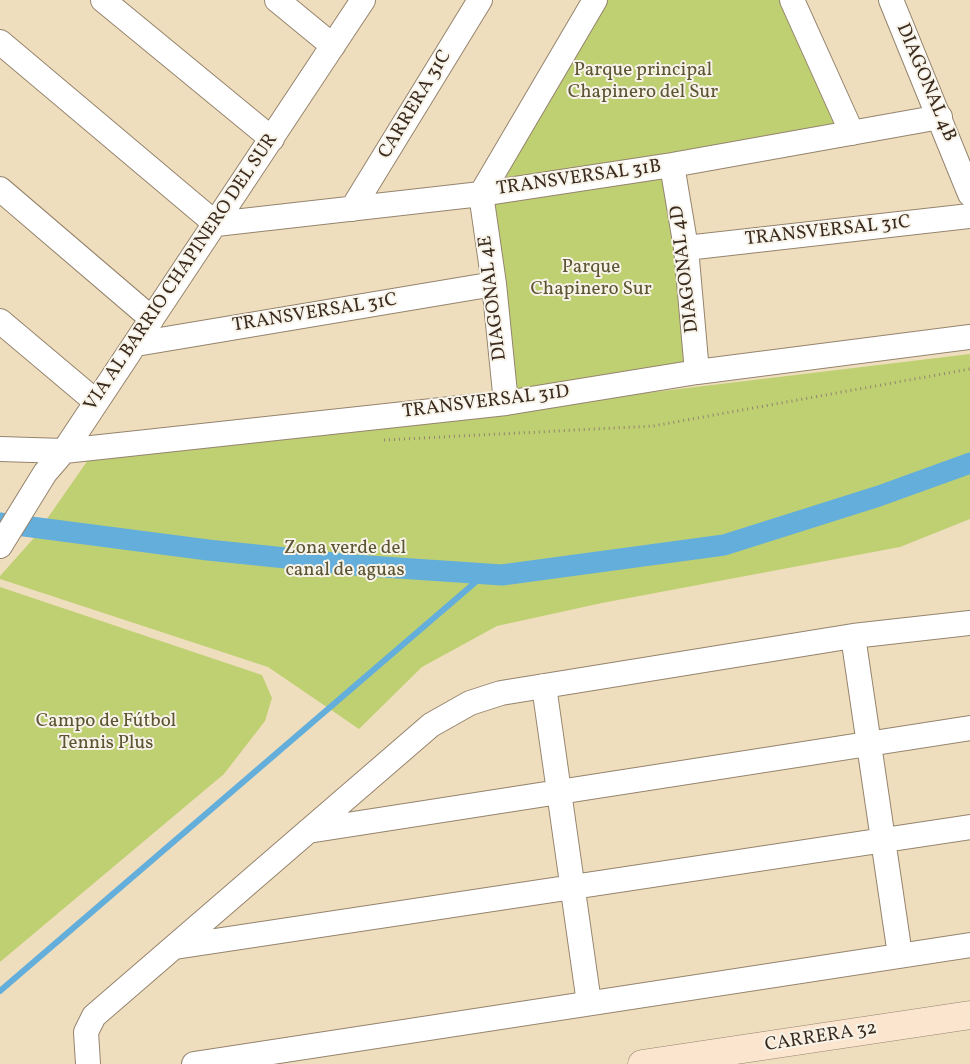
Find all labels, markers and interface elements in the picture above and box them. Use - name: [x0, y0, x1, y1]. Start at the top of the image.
- street label: DIAGONAL 4B: [890, 21, 960, 145]
- street label: CARRERA 31C: [375, 47, 457, 163]
- park label: Parque principal Chapinero del Sur: [568, 61, 718, 105]
- street label: VIA AL BARRIO CHAPINERO DEL SUR: [80, 130, 284, 416]
- street label: TRANSVERSAL 31B: [495, 156, 663, 202]
- street label: DIAGONAL 4D: [667, 204, 705, 334]
- street label: TRANSVERSAL 31C: [744, 212, 912, 252]
- street label: DIAGONAL 4E: [475, 234, 513, 362]
- park label: Parque Chapinero Sur: [530, 258, 652, 302]
- street label: TRANSVERSAL 31C: [231, 290, 399, 338]
- street label: TRANSVERSAL 31D: [401, 381, 571, 425]
- park label: Zona verde del canal de aguas: [284, 539, 406, 583]
- park label: Campo de Fútbol Tennis Plus: [36, 712, 176, 756]
- street label: CARRERA 32: [763, 1018, 879, 1058]

